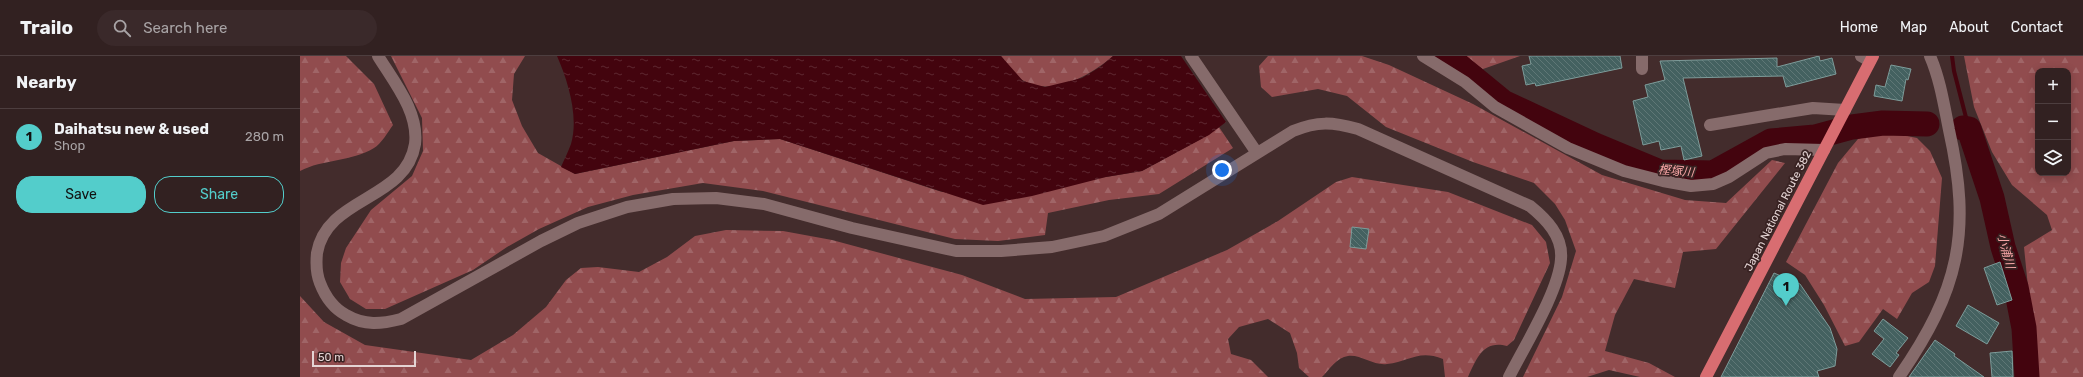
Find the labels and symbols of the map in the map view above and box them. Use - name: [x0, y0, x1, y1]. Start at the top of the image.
- street label: Japan National Route 382: [1742, 149, 1814, 273]
- your location: [1212, 160, 1232, 180]
- water label: 樫塚川: [1657, 162, 1697, 180]
- water label: 小浦川: [1995, 232, 2018, 272]
- pin: 1: [1773, 273, 1799, 306]
- scale bar: [312, 349, 416, 368]

